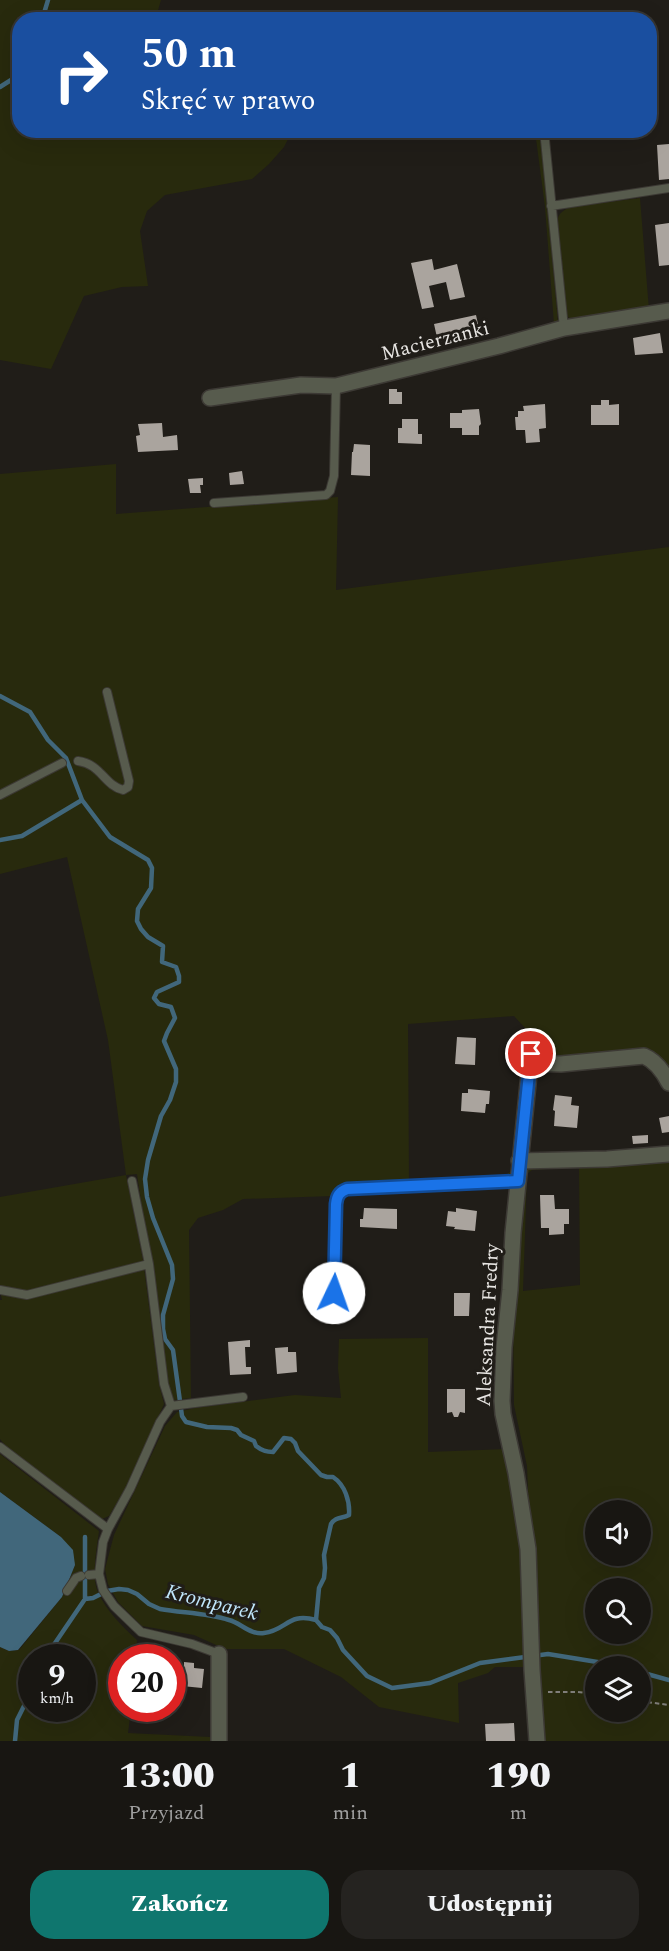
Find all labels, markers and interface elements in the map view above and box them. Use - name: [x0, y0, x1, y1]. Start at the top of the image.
- text: 50 m: [141, 23, 236, 86]
- icon: right: [42, 36, 120, 114]
- text: Skręć w prawo: [141, 80, 315, 122]
- street label: Macierzanki: [378, 313, 492, 369]
- pin: [505, 1028, 556, 1079]
- icon: arrive: [514, 1037, 547, 1070]
- street label: Aleksandra Fredry: [469, 1241, 507, 1407]
- position arrow: [302, 1261, 366, 1325]
- map controls: [585, 1500, 651, 1722]
- button: sound: [585, 1500, 651, 1566]
- water label: Kromparek: [162, 1576, 262, 1630]
- button: search: [585, 1578, 651, 1644]
- speed limit sign: 20: [108, 1644, 186, 1722]
- text: 9: [49, 1653, 65, 1699]
- button: layers: [585, 1656, 651, 1722]
- text: km/h: [40, 1687, 74, 1710]
- text: 13:00: [118, 1749, 215, 1804]
- text: 1: [340, 1749, 361, 1804]
- text: 190: [486, 1749, 551, 1804]
- text: Przyjazd: [128, 1798, 205, 1828]
- text: min: [333, 1798, 368, 1828]
- text: m: [510, 1798, 527, 1828]
- button: Zakończ: [30, 1870, 329, 1939]
- button: Udostępnij: [341, 1870, 639, 1939]

